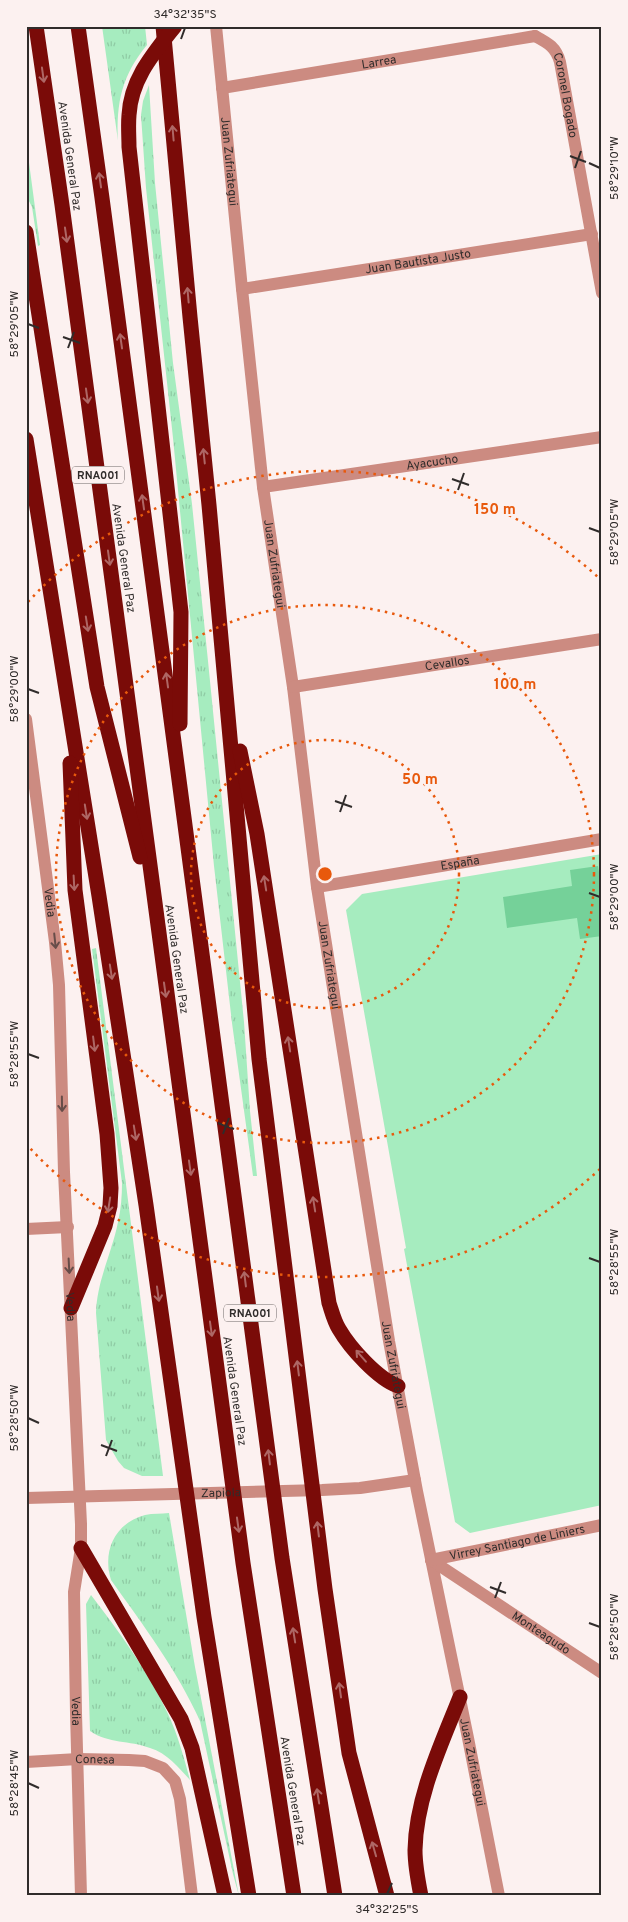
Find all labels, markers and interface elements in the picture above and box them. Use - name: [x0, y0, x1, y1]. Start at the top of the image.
- text: 34°32'35"S: [153, 7, 217, 23]
- street label: Coronel Bogado: [548, 50, 581, 139]
- street label: Larrea: [360, 52, 398, 74]
- one-way arrow: [38, 66, 48, 82]
- street label: Avenida General Paz: [53, 100, 85, 212]
- street label: Juan Zufriategui: [216, 116, 241, 207]
- one-way arrow: [168, 125, 178, 141]
- text: 58°29'10"W: [607, 136, 623, 200]
- one-way arrow: [95, 172, 105, 188]
- one-way arrow: [61, 227, 71, 243]
- street label: Juan Bautista Justo: [364, 246, 472, 279]
- one-way arrow: [183, 287, 192, 303]
- text: 58°29'05"W: [7, 291, 23, 357]
- one-way arrow: [116, 333, 126, 349]
- one-way arrow: [82, 388, 92, 404]
- one-way arrow: [199, 449, 209, 465]
- street label: Ayacucho: [405, 451, 460, 475]
- road number: RNA001: [72, 466, 124, 484]
- one-way arrow: [138, 494, 148, 510]
- text: 58°29'05"W: [607, 499, 623, 565]
- text: 150 m: [474, 501, 516, 520]
- street label: Avenida General Paz: [107, 502, 139, 614]
- street label: Juan Zufriategui: [259, 518, 288, 609]
- one-way arrow: [104, 549, 114, 565]
- one-way arrow: [82, 615, 92, 631]
- street label: Cevallos: [424, 653, 471, 675]
- text: 58°29'00"W: [7, 656, 23, 723]
- one-way arrow: [161, 673, 171, 689]
- text: 100 m: [494, 676, 536, 695]
- text: 50 m: [402, 771, 438, 790]
- one-way arrow: [81, 803, 91, 819]
- street label: España: [440, 853, 481, 875]
- text: 58°29'00"W: [607, 864, 623, 931]
- centre of rings: [316, 865, 334, 883]
- one-way arrow: [70, 875, 79, 891]
- one-way arrow: [259, 875, 269, 891]
- street label: Vedia: [39, 887, 59, 918]
- street label: Avenida General Paz: [160, 903, 192, 1015]
- street label: Juan Zufriategui: [313, 920, 343, 1011]
- one-way arrow: [50, 933, 60, 949]
- one-way arrow: [106, 964, 116, 980]
- one-way arrow: [161, 981, 171, 997]
- text: 58°28'55"W: [7, 1021, 23, 1087]
- one-way arrow: [89, 1036, 99, 1052]
- one-way arrow: [284, 1036, 294, 1052]
- one-way arrow: [57, 1095, 67, 1111]
- one-way arrow: [130, 1125, 140, 1141]
- one-way arrow: [185, 1160, 195, 1176]
- one-way arrow: [104, 1197, 114, 1213]
- one-way arrow: [308, 1197, 318, 1213]
- text: 58°28'55"W: [607, 1229, 623, 1295]
- one-way arrow: [65, 1258, 74, 1274]
- one-way arrow: [240, 1271, 250, 1287]
- one-way arrow: [154, 1285, 164, 1301]
- street label: Vedia: [61, 1292, 78, 1322]
- road number: RNA001: [224, 1305, 276, 1322]
- street label: Juan Zufriategui: [377, 1320, 409, 1410]
- one-way arrow: [206, 1321, 216, 1337]
- street label: Avenida General Paz: [218, 1335, 250, 1447]
- one-way arrow: [356, 1350, 367, 1363]
- one-way arrow: [293, 1360, 303, 1376]
- text: 58°28'50"W: [7, 1385, 23, 1452]
- one-way arrow: [264, 1449, 274, 1465]
- street label: Zapiola: [201, 1485, 241, 1502]
- one-way arrow: [233, 1517, 243, 1533]
- one-way arrow: [313, 1522, 323, 1538]
- street label: Virrey Santiago de Liniers: [448, 1522, 587, 1565]
- text: 58°28'50"W: [607, 1594, 623, 1661]
- street label: Monteagudo: [508, 1608, 573, 1659]
- one-way arrow: [289, 1628, 299, 1644]
- one-way arrow: [335, 1683, 345, 1699]
- street label: Vedia: [67, 1696, 83, 1726]
- street label: Juan Zufriategui: [455, 1717, 488, 1808]
- street label: Avenida General Paz: [275, 1735, 309, 1847]
- text: 58°28'45"W: [7, 1750, 23, 1816]
- street label: Conesa: [75, 1752, 115, 1769]
- one-way arrow: [313, 1788, 323, 1804]
- one-way arrow: [369, 1841, 378, 1857]
- text: 34°32'25"S: [355, 1902, 419, 1918]

